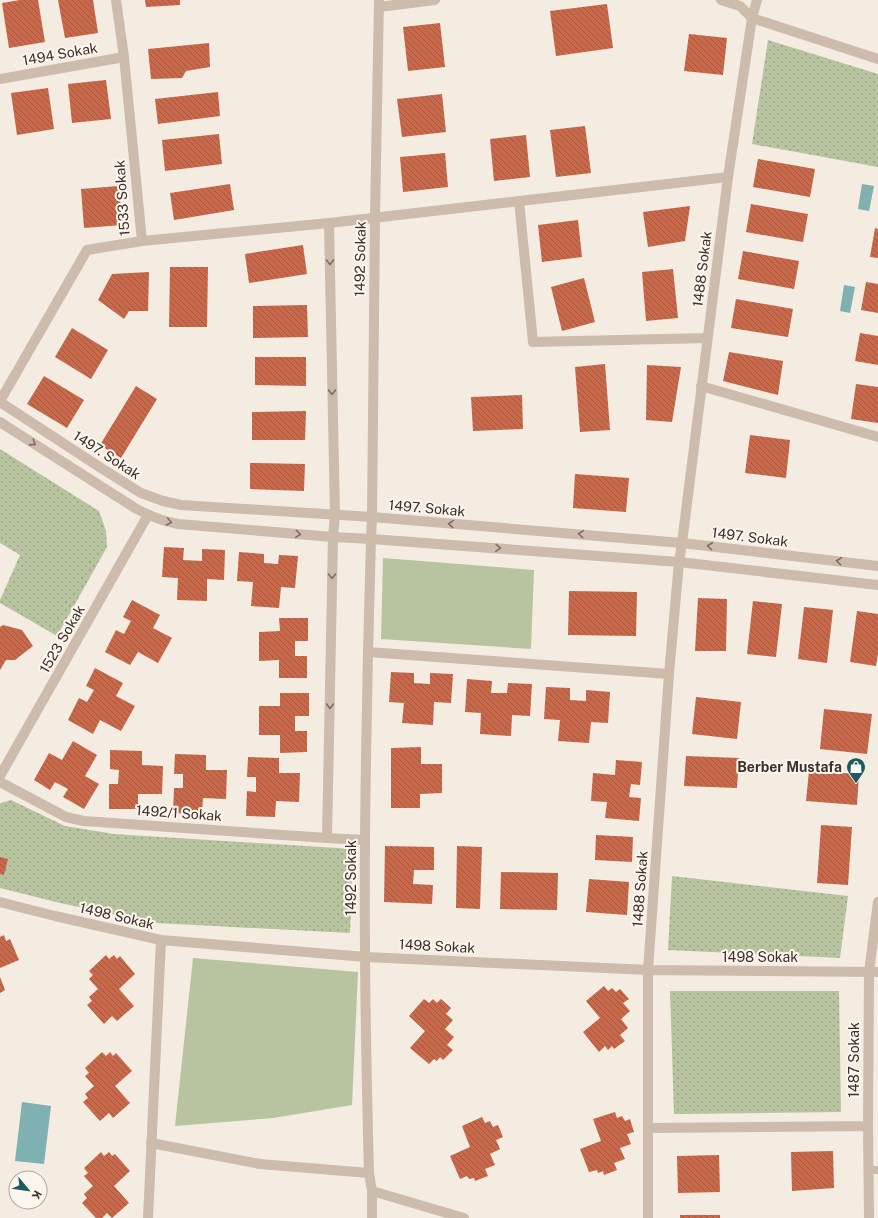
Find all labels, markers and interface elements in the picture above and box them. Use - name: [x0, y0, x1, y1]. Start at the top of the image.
- street label: 1494 Sokak: [21, 40, 99, 68]
- street label: 1533 Sokak: [111, 159, 133, 237]
- street label: 1492 Sokak: [351, 221, 369, 297]
- street label: 1488 Sokak: [689, 230, 715, 308]
- one-way arrow: [326, 259, 334, 265]
- one-way arrow: [328, 389, 336, 395]
- street label: 1497. Sokak: [70, 427, 144, 483]
- one-way arrow: [29, 438, 36, 446]
- street label: 1497. Sokak: [388, 497, 466, 519]
- one-way arrow: [166, 517, 172, 525]
- one-way arrow: [448, 519, 454, 528]
- street label: 1497. Sokak: [711, 524, 789, 550]
- one-way arrow: [295, 530, 301, 539]
- one-way arrow: [578, 530, 584, 539]
- one-way arrow: [707, 542, 713, 551]
- one-way arrow: [495, 544, 501, 553]
- one-way arrow: [836, 557, 842, 566]
- one-way arrow: [328, 573, 337, 579]
- street label: 1523 Sokak: [36, 602, 88, 676]
- one-way arrow: [326, 703, 334, 709]
- shop icon: Berber Mustafa: [845, 756, 867, 784]
- place label: Berber Mustafa: [737, 759, 842, 775]
- street label: 1492/1 Sokak: [135, 802, 223, 824]
- street label: 1492 Sokak: [343, 840, 359, 916]
- street label: 1488 Sokak: [629, 850, 651, 928]
- street label: 1498 Sokak: [78, 900, 156, 932]
- street label: 1498 Sokak: [399, 936, 476, 956]
- street label: 1498 Sokak: [722, 949, 798, 965]
- street label: 1487 Sokak: [846, 1022, 862, 1098]
- north arrow: [8, 1170, 48, 1210]
- text: K: [30, 1188, 44, 1201]

